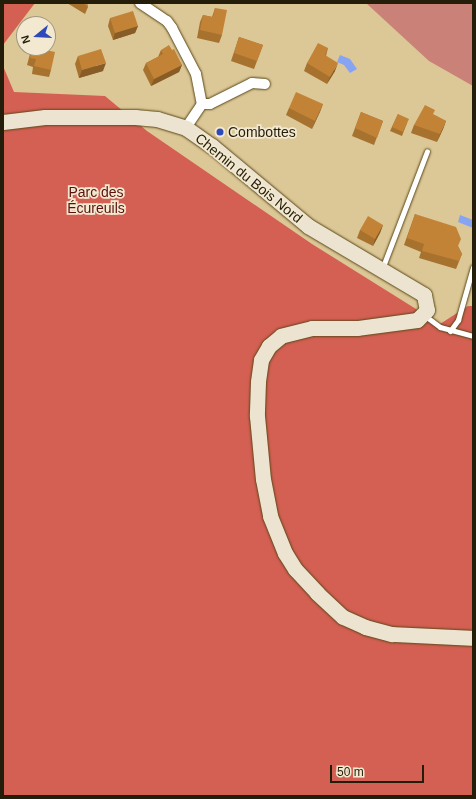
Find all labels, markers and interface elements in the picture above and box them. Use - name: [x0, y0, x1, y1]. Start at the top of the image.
- north arrow: [16, 16, 56, 56]
- text: N: [19, 34, 32, 45]
- place label: Combottes: [228, 124, 296, 140]
- marker: Combottes: [215, 127, 225, 137]
- street label: Chemin du Bois Nord: [192, 130, 306, 226]
- park label: Parc des Écureuils: [67, 184, 125, 216]
- scale bar: [332, 757, 426, 783]
- text: 50 m: [337, 765, 364, 779]

